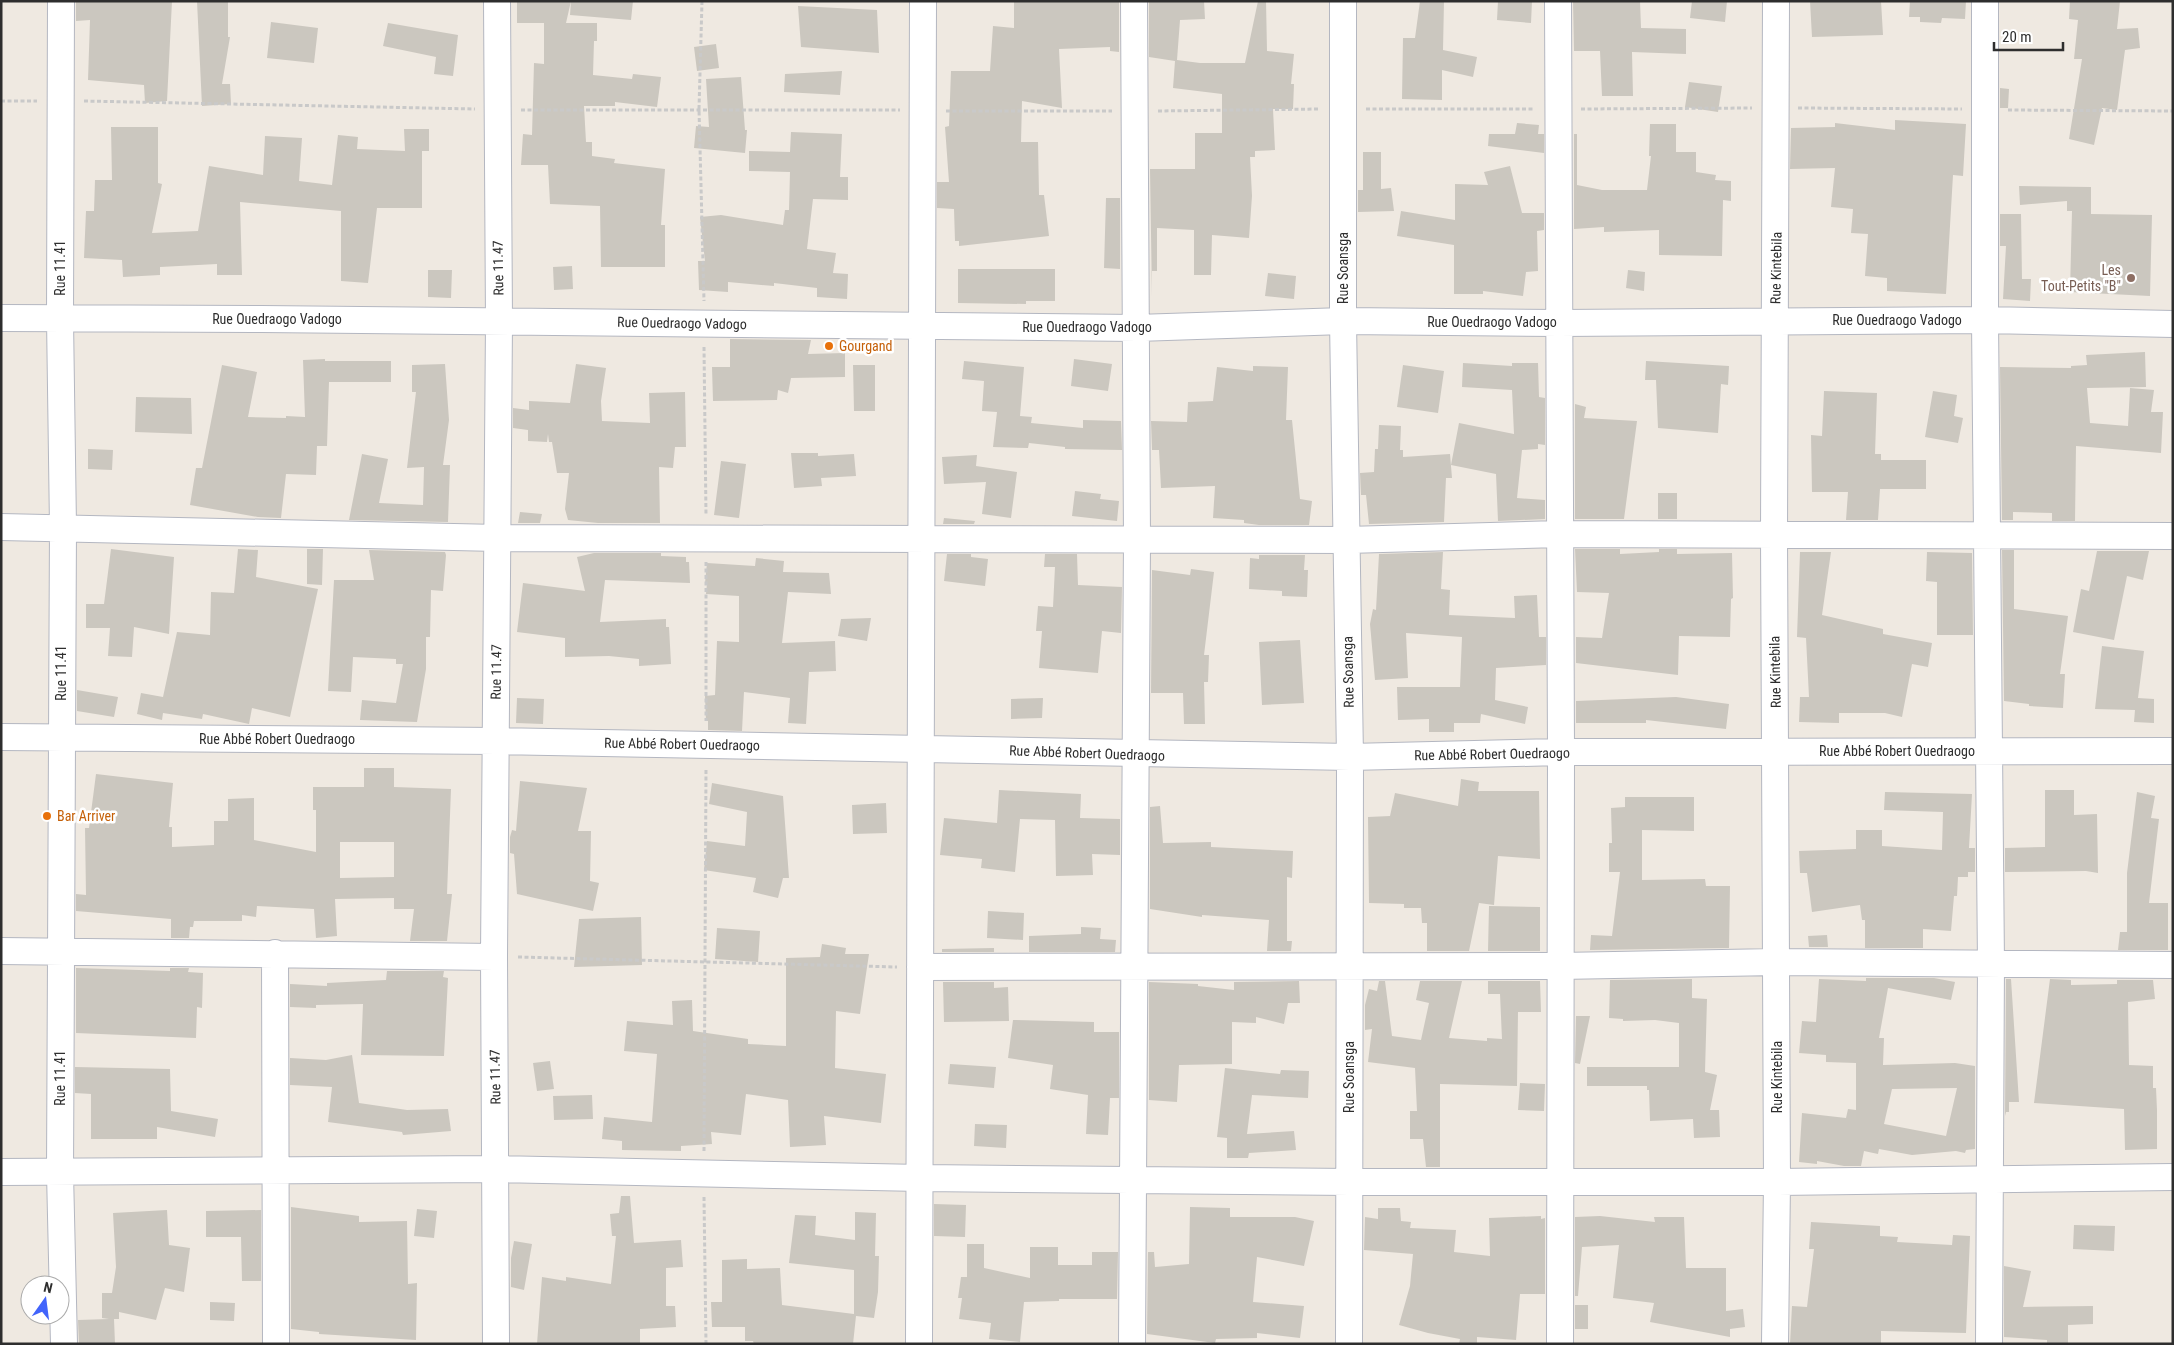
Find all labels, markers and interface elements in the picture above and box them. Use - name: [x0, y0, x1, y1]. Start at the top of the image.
- scale bar: [1994, 20, 2063, 52]
- text: 20 m: [2002, 28, 2032, 46]
- street label: Rue Soansga: [1335, 232, 1351, 304]
- street label: Rue Kintebila: [1767, 232, 1785, 304]
- street label: Rue 11.41: [52, 240, 68, 296]
- street label: Rue 11.47: [490, 240, 506, 296]
- place label: Les Tout-Petits "B": [2041, 262, 2121, 294]
- marker: Les Tout-Petits "B": [2125, 272, 2137, 284]
- street label: Rue Ouedraogo Vadogo: [212, 311, 342, 327]
- street label: Rue Ouedraogo Vadogo: [1832, 312, 1962, 328]
- street label: Rue Ouedraogo Vadogo: [617, 314, 747, 332]
- street label: Rue Ouedraogo Vadogo: [1427, 314, 1557, 330]
- street label: Rue Ouedraogo Vadogo: [1022, 319, 1152, 335]
- place label: Gourgand: [839, 338, 893, 354]
- marker: Gourgand: [823, 340, 835, 352]
- street label: Rue Soansga: [1339, 636, 1357, 708]
- street label: Rue Kintebila: [1766, 636, 1784, 708]
- street label: Rue 11.47: [488, 644, 504, 700]
- street label: Rue 11.41: [53, 645, 69, 701]
- street label: Rue Abbé Robert Ouedraogo: [199, 731, 355, 747]
- street label: Rue Abbé Robert Ouedraogo: [604, 735, 760, 753]
- street label: Rue Abbé Robert Ouedraogo: [1009, 742, 1165, 764]
- street label: Rue Abbé Robert Ouedraogo: [1819, 743, 1975, 759]
- street label: Rue Abbé Robert Ouedraogo: [1414, 745, 1570, 763]
- place label: Bar Arriver: [57, 808, 115, 824]
- marker: Bar Arriver: [41, 810, 53, 822]
- street label: Rue Soansga: [1341, 1041, 1357, 1113]
- street label: Rue Kintebila: [1769, 1041, 1785, 1113]
- street label: Rue 11.47: [487, 1049, 503, 1105]
- street label: Rue 11.41: [52, 1050, 68, 1106]
- north arrow: [20, 1275, 70, 1325]
- text: N: [42, 1279, 54, 1296]

